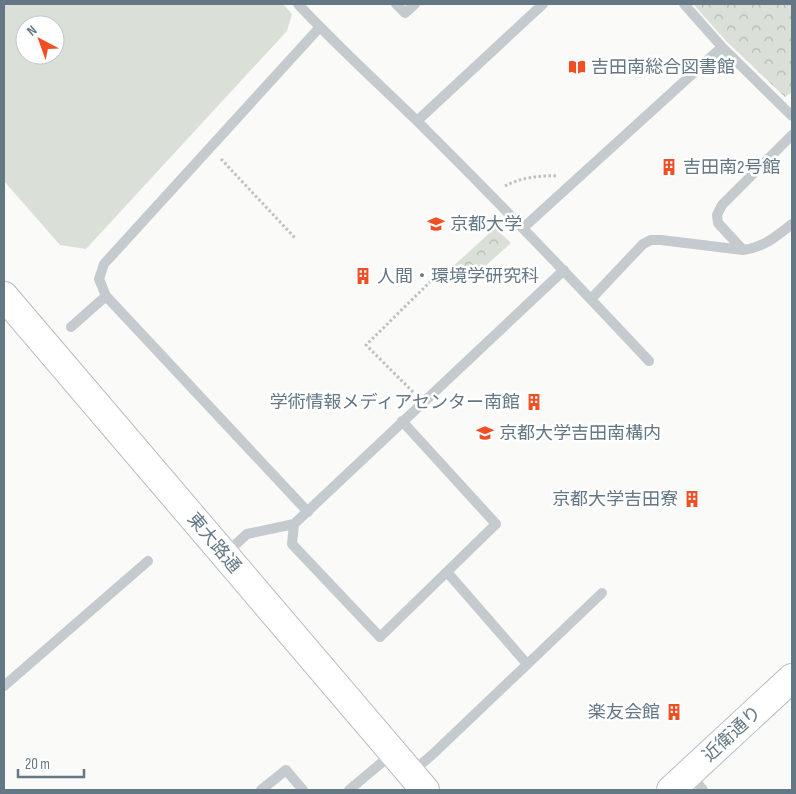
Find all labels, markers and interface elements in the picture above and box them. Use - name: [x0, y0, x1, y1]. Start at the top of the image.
- north arrow: [15, 15, 65, 65]
- text: N: [23, 22, 40, 39]
- library icon: 吉田南総合図書館: [567, 57, 587, 77]
- place label: 吉田南総合図書館: [591, 57, 735, 78]
- building icon: 吉田南2号館: [659, 157, 679, 177]
- place label: 吉田南2号館: [683, 157, 780, 178]
- school or university icon: 京都大学: [426, 214, 446, 234]
- place label: 京都大学: [450, 214, 522, 235]
- building icon: 人間・環境学研究科: [353, 266, 373, 286]
- place label: 人間・環境学研究科: [377, 266, 539, 287]
- place label: 学術情報メディアセンター南館: [270, 392, 520, 413]
- building icon: 学術情報メディアセンター南館: [524, 392, 544, 412]
- school or university icon: 京都大学吉田南構内: [475, 423, 495, 443]
- place label: 京都大学吉田南構内: [499, 423, 661, 444]
- place label: 京都大学吉田寮: [552, 489, 678, 510]
- building icon: 京都大学吉田寮: [682, 489, 702, 509]
- street label: 東大路通: [183, 509, 245, 577]
- place label: 楽友会館: [588, 702, 660, 723]
- building icon: 楽友会館: [664, 702, 684, 722]
- street label: 近衛通り: [699, 702, 765, 766]
- scale bar: [18, 746, 84, 778]
- text: 20 m: [25, 755, 50, 774]

